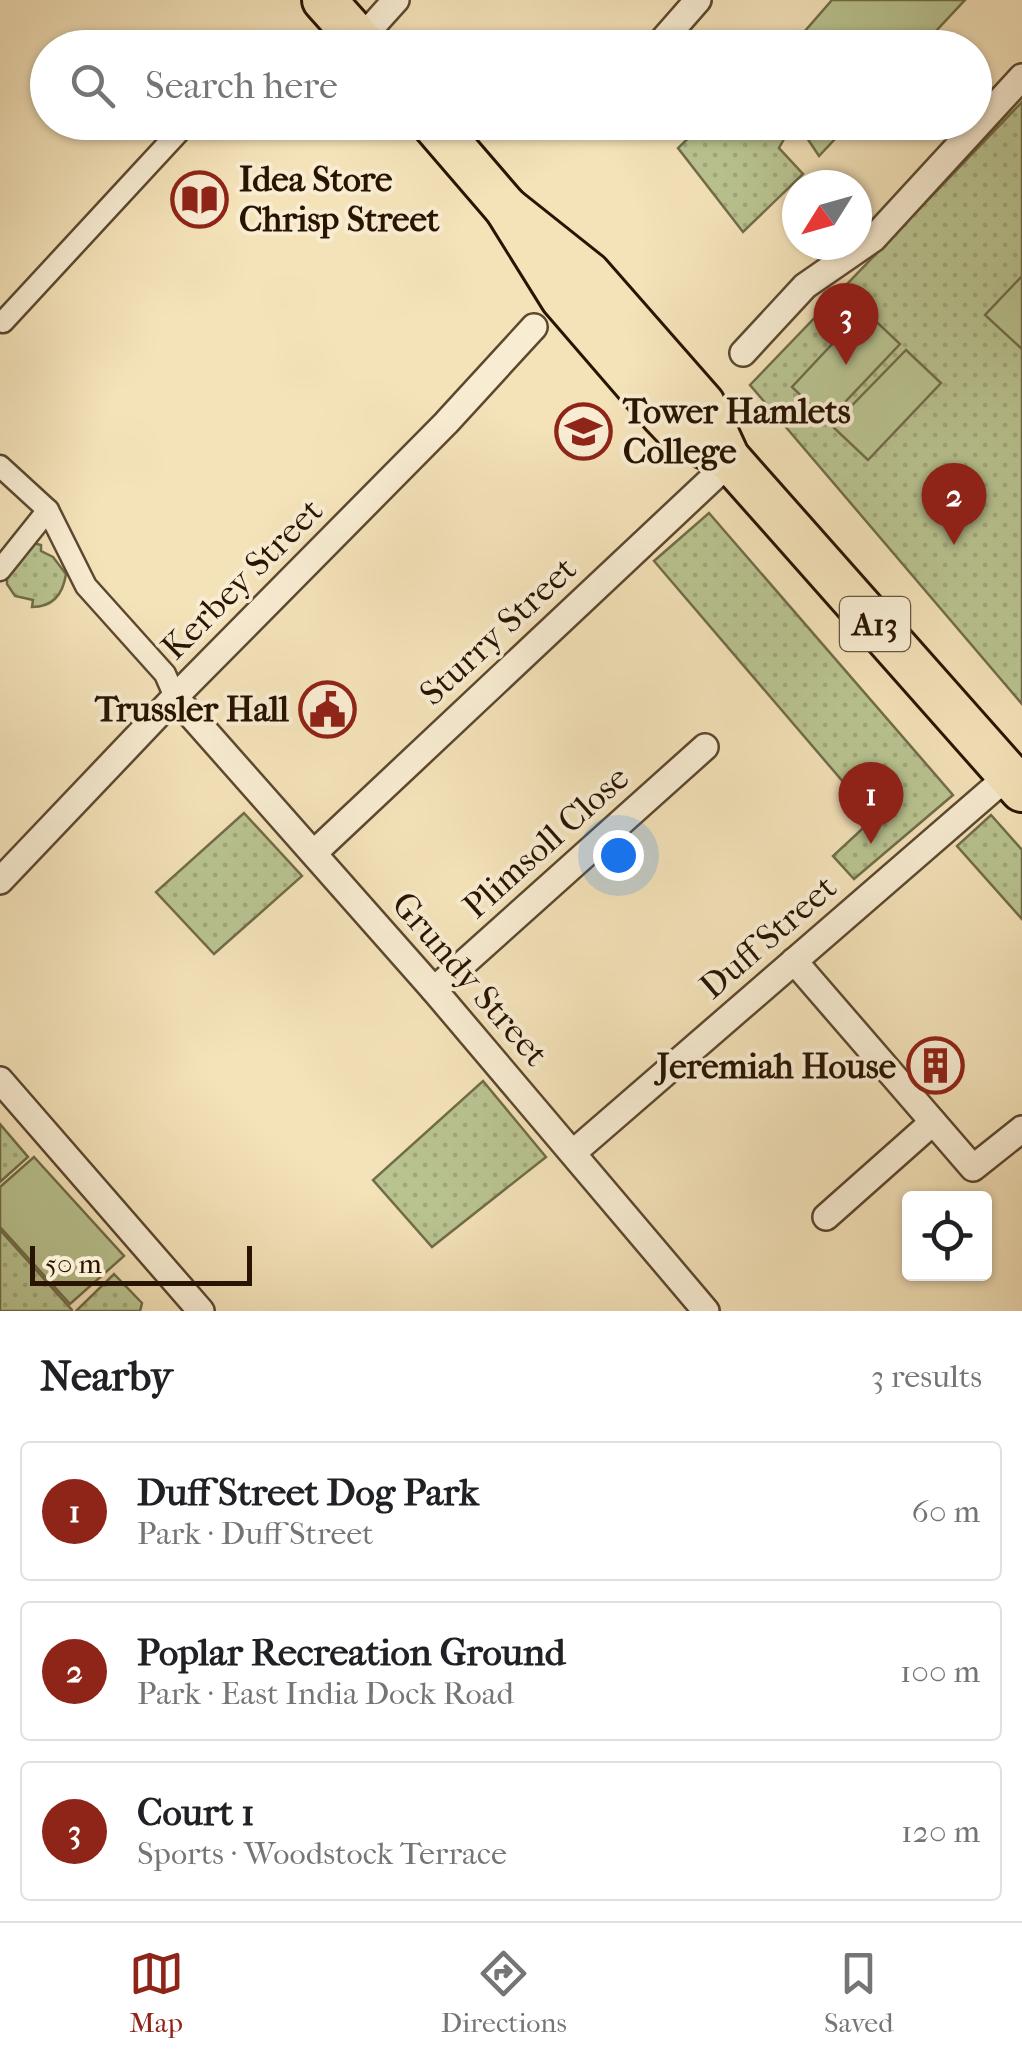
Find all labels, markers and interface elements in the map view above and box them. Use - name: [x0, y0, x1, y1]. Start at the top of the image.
- search box: [30, 30, 992, 140]
- icon: search: [65, 58, 120, 113]
- text: Search here: [145, 63, 338, 108]
- place label: Idea Store Chrisp Street: [239, 159, 440, 240]
- library icon: Idea Store Chrisp Street: [170, 169, 230, 229]
- north arrow: [782, 170, 872, 260]
- pin: 3: [814, 282, 878, 365]
- place label: Tower Hamlets College: [622, 391, 851, 472]
- school or university icon: Tower Hamlets College: [554, 401, 614, 461]
- pin: 2: [922, 462, 986, 545]
- street label: Kerbey Street: [153, 490, 331, 668]
- street label: Sturry Street: [411, 548, 585, 714]
- road number: A13: [840, 597, 910, 651]
- public building icon: Trussler Hall: [298, 679, 358, 739]
- place label: Trussler Hall: [94, 689, 289, 730]
- street label: Plimsoll Close: [455, 757, 637, 927]
- pin: 1: [838, 762, 904, 844]
- your location: [593, 830, 644, 881]
- street label: Duff Street: [692, 866, 845, 1007]
- street label: Grundy Street: [383, 884, 557, 1075]
- building icon: Jeremiah House: [905, 1036, 965, 1096]
- place label: Jeremiah House: [654, 1046, 897, 1087]
- map controls: [902, 1191, 992, 1281]
- button: locate: [902, 1191, 992, 1281]
- scale bar: [30, 1241, 252, 1286]
- text: 50 m: [45, 1247, 102, 1280]
- text: Nearby: [40, 1352, 172, 1401]
- text: 3 results: [871, 1358, 982, 1395]
- text: Duff Street Dog Park: [137, 1470, 479, 1515]
- text: 1: [69, 1493, 80, 1530]
- text: 60 m: [912, 1493, 980, 1530]
- text: Park · Duff Street: [137, 1515, 374, 1552]
- text: Poplar Recreation Ground: [137, 1630, 565, 1675]
- text: 2: [66, 1653, 83, 1690]
- text: 100 m: [900, 1653, 980, 1690]
- text: Park · East India Dock Road: [137, 1675, 514, 1712]
- text: Court 1: [137, 1790, 255, 1835]
- text: 3: [68, 1813, 81, 1850]
- text: 120 m: [901, 1813, 980, 1850]
- text: Sports · Woodstock Terrace: [137, 1835, 507, 1872]
- tab: Map: [129, 1946, 184, 2039]
- tab: Directions: [441, 1946, 567, 2039]
- tab: Saved: [824, 1946, 893, 2039]

